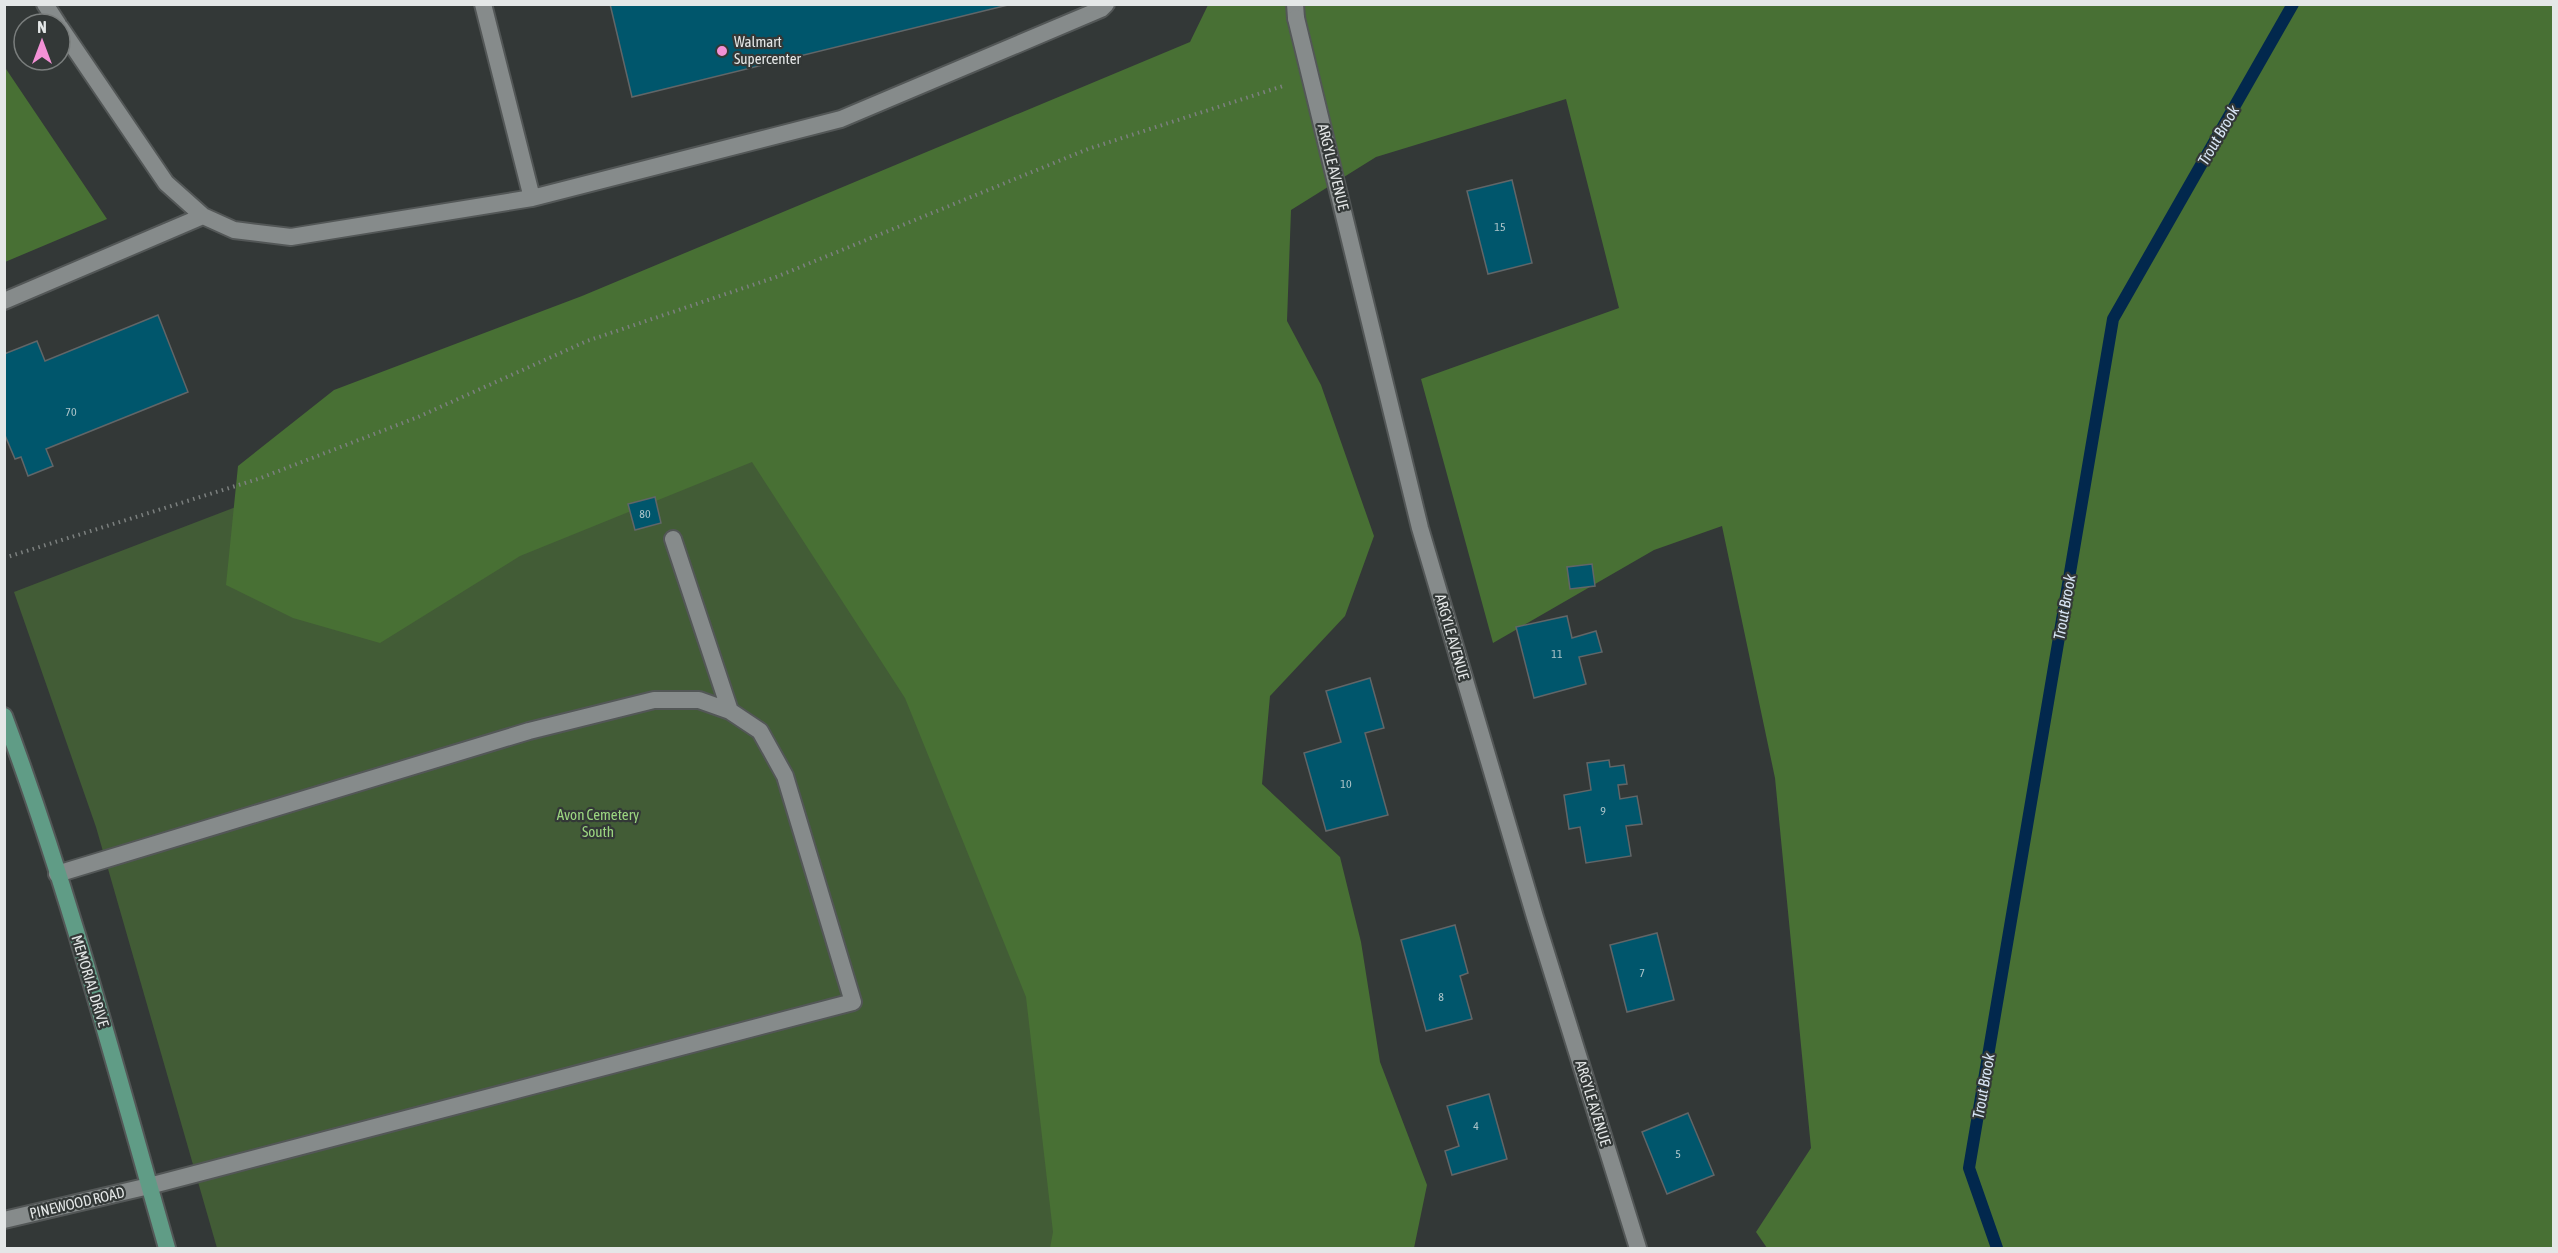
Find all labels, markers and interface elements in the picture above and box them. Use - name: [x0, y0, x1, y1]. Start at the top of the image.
- north arrow: [12, 12, 72, 72]
- text: N: [37, 18, 47, 36]
- place label: Walmart Supercenter: [734, 33, 802, 67]
- marker: Walmart Supercenter: [715, 44, 729, 58]
- water label: Trout Brook: [2194, 101, 2243, 168]
- street label: ARGYLE AVENUE: [1315, 122, 1353, 212]
- house number: 15: [1494, 220, 1506, 234]
- house number: 70: [65, 405, 77, 419]
- house number: 80: [639, 507, 651, 521]
- water label: Trout Brook: [2049, 572, 2079, 641]
- street label: ARGYLE AVENUE: [1432, 592, 1473, 682]
- house number: 11: [1551, 647, 1563, 661]
- house number: 10: [1340, 777, 1352, 791]
- house number: 9: [1600, 804, 1606, 818]
- park label: Avon Cemetery South: [557, 806, 639, 840]
- street label: MEMORIAL DRIVE: [68, 933, 113, 1029]
- house number: 7: [1639, 966, 1645, 980]
- house number: 8: [1438, 990, 1444, 1004]
- water label: Trout Brook: [1968, 1051, 1998, 1120]
- street label: ARGYLE AVENUE: [1572, 1058, 1615, 1148]
- house number: 4: [1473, 1119, 1479, 1133]
- house number: 5: [1675, 1147, 1681, 1161]
- street label: PINEWOOD ROAD: [28, 1183, 126, 1222]

